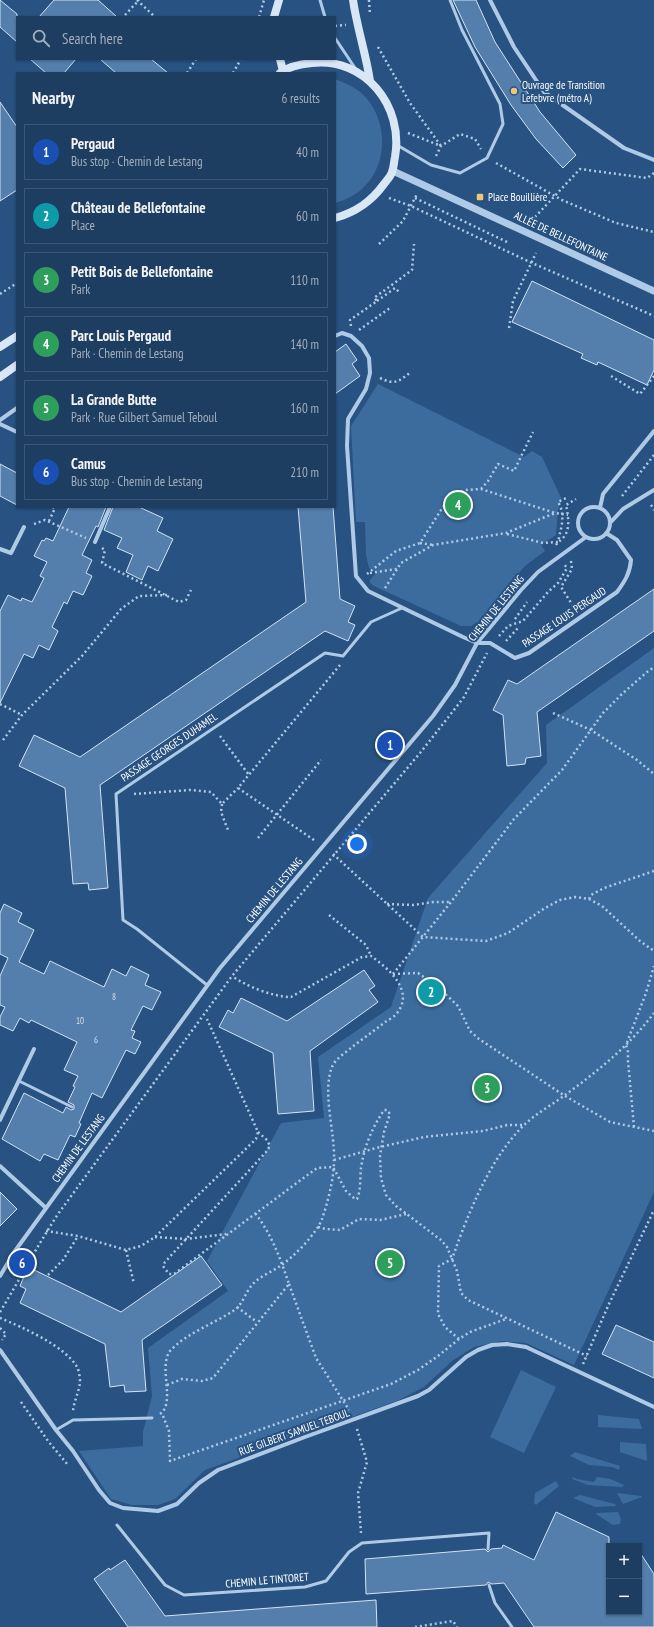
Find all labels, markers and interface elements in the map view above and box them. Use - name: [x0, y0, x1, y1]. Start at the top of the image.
- search box: [16, 16, 336, 60]
- icon: search: [30, 27, 52, 49]
- text: Search here: [62, 29, 123, 48]
- place label: Ouvrage de Transition Lefebvre (métro A): [522, 78, 605, 105]
- marker: Ouvrage de Transition Lefebvre (métro A): [509, 86, 519, 96]
- text: Nearby: [32, 87, 75, 109]
- text: 6 results: [281, 90, 320, 107]
- text: Pergaud: [71, 134, 115, 153]
- text: 1: [43, 144, 49, 161]
- text: 40 m: [296, 144, 319, 161]
- text: Bus stop · Chemin de Lestang: [71, 153, 203, 170]
- place label: Place Bouillière: [488, 190, 548, 204]
- marker: Place Bouillière: [475, 192, 485, 202]
- text: Château de Bellefontaine: [71, 198, 206, 217]
- text: 2: [43, 208, 49, 225]
- text: 60 m: [296, 208, 319, 225]
- street label: ALLÉE DE BELLEFONTAINE: [512, 208, 610, 264]
- text: Place: [71, 217, 95, 234]
- text: Petit Bois de Bellefontaine: [71, 262, 213, 281]
- text: 3: [43, 272, 49, 289]
- text: 110 m: [290, 272, 319, 289]
- text: Park: [71, 281, 90, 298]
- text: Parc Louis Pergaud: [71, 326, 171, 345]
- text: 4: [43, 336, 49, 353]
- text: 140 m: [290, 336, 319, 353]
- text: Park · Chemin de Lestang: [71, 345, 184, 362]
- text: La Grande Butte: [71, 390, 157, 409]
- text: 5: [43, 400, 49, 417]
- text: 160 m: [290, 400, 319, 417]
- text: Park · Rue Gilbert Samuel Teboul: [71, 409, 217, 426]
- text: Camus: [71, 454, 106, 473]
- text: 6: [43, 464, 49, 481]
- text: 210 m: [290, 464, 319, 481]
- text: Bus stop · Chemin de Lestang: [71, 473, 203, 490]
- pin: 4: [445, 490, 471, 520]
- street label: CHEMIN DE LESTANG: [465, 572, 527, 644]
- street label: PASSAGE LOUIS PERGAUD: [519, 584, 609, 650]
- street label: PASSAGE GEORGES DUHAMEL: [118, 709, 220, 785]
- pin: 1: [377, 730, 403, 760]
- your location: [347, 834, 367, 854]
- street label: CHEMIN DE LESTANG: [243, 854, 305, 926]
- pin: 2: [418, 977, 444, 1007]
- house number: 8: [112, 991, 116, 1002]
- house number: 10: [76, 1015, 84, 1026]
- house number: 6: [94, 1034, 98, 1045]
- pin: 3: [474, 1073, 500, 1103]
- street label: CHEMIN DE LESTANG: [48, 1111, 108, 1185]
- pin: 6: [9, 1248, 35, 1278]
- pin: 5: [377, 1248, 403, 1278]
- street label: RUE GILBERT SAMUEL TEBOUL: [237, 1405, 352, 1459]
- map controls: [606, 1543, 642, 1615]
- button: +: [606, 1543, 642, 1579]
- street label: CHEMIN LE TINTORET: [225, 1569, 309, 1591]
- button: −: [606, 1579, 642, 1615]

